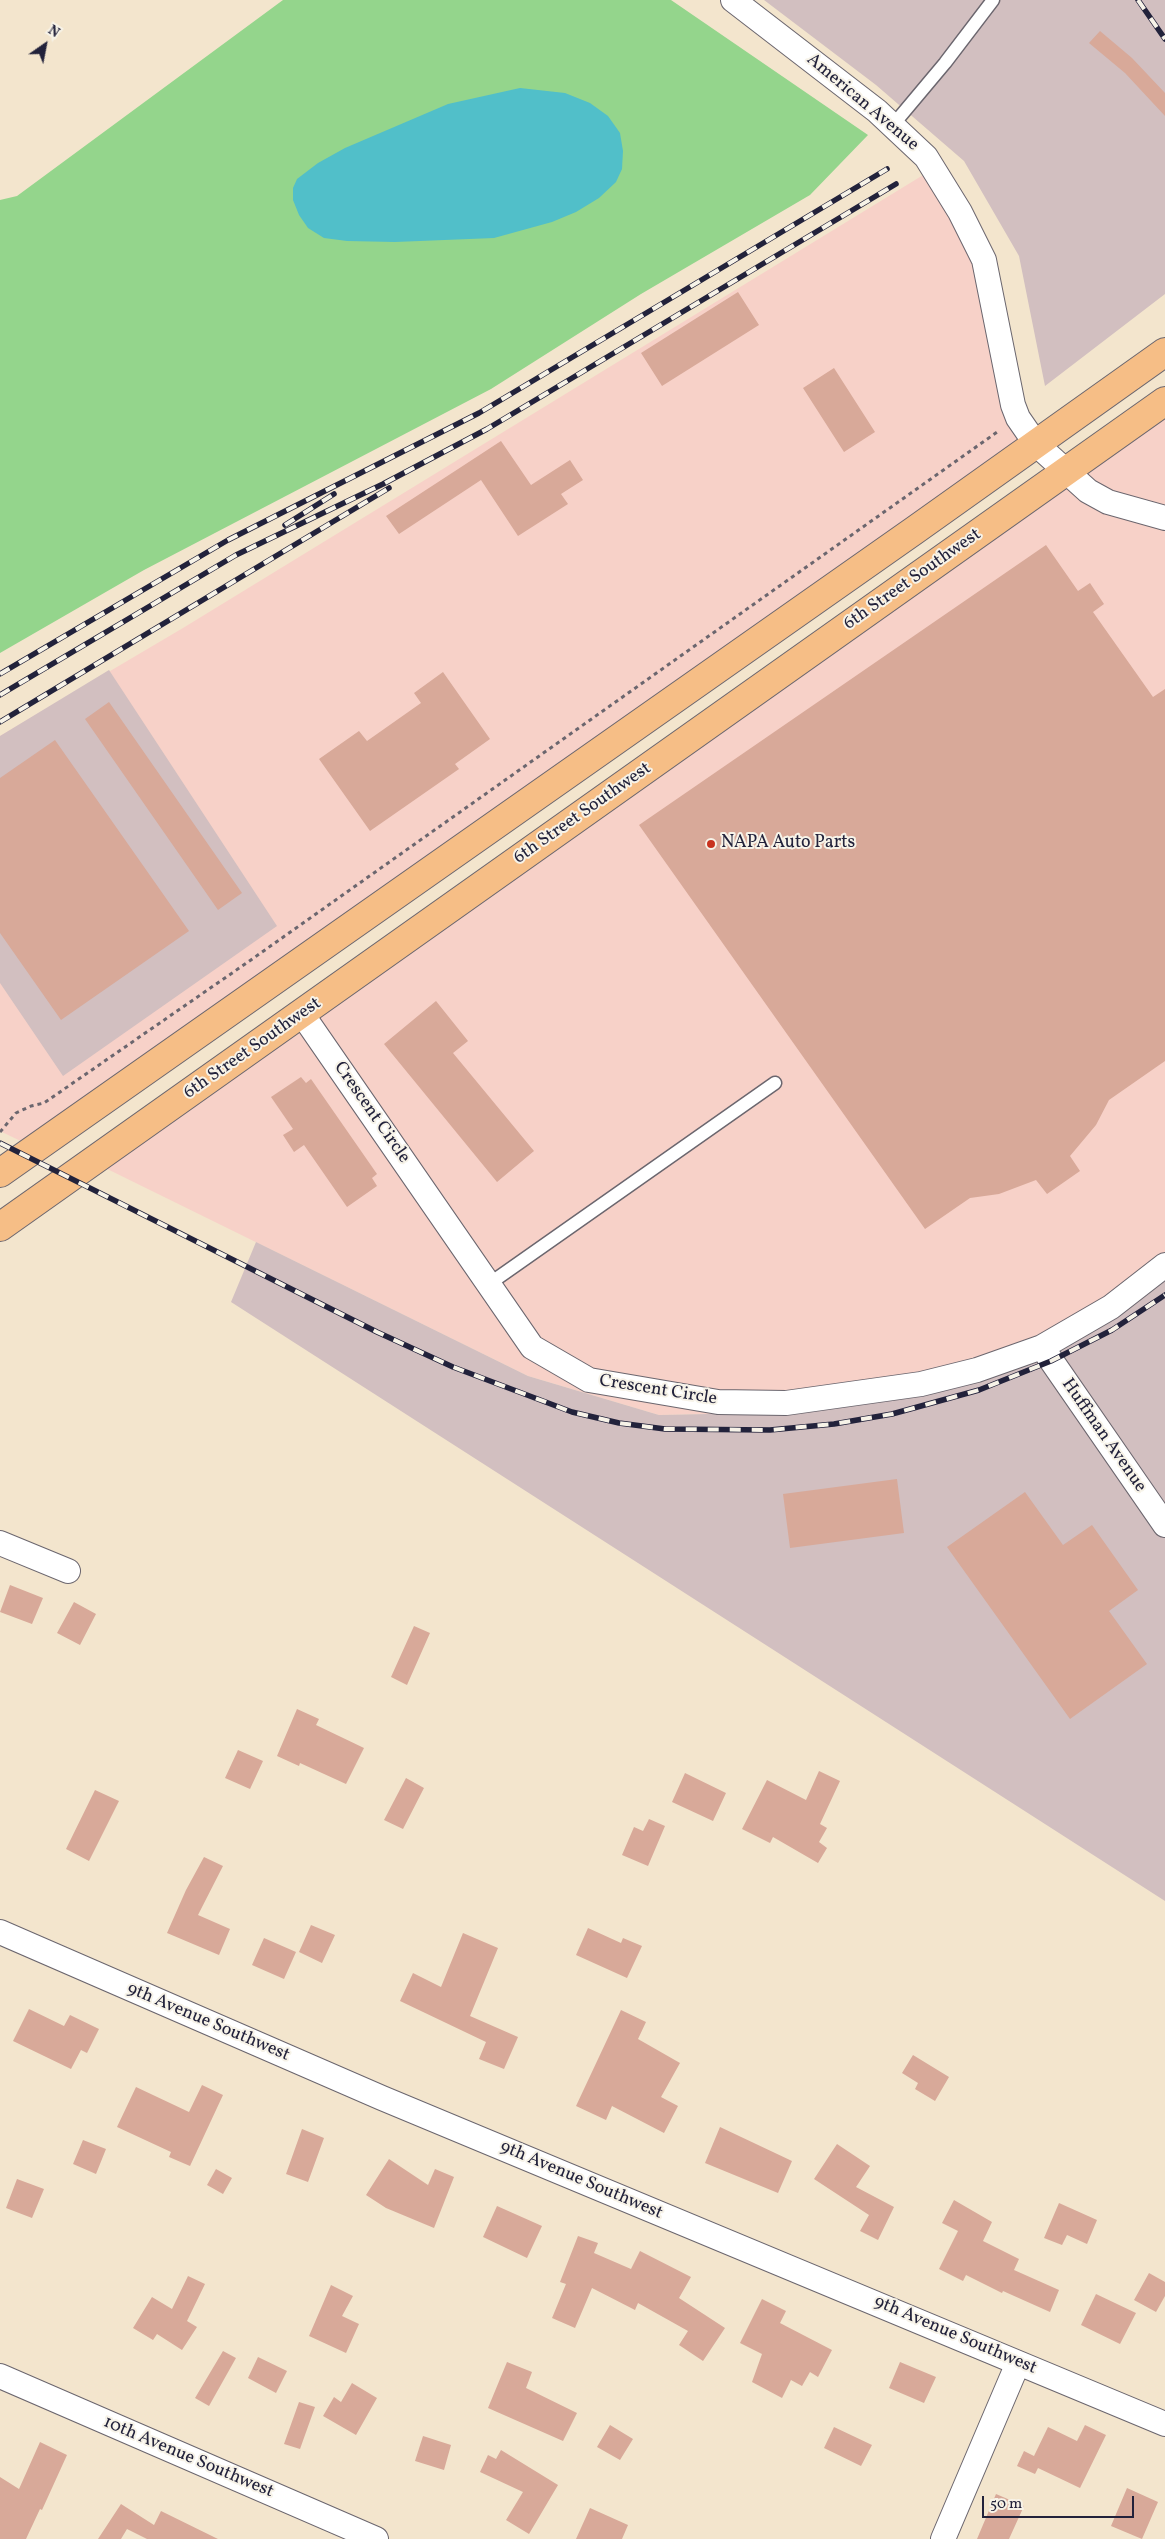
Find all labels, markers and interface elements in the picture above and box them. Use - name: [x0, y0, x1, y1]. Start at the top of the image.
- north arrow: [20, 20, 70, 70]
- text: N: [44, 21, 63, 43]
- street label: American Avenue: [801, 50, 923, 156]
- street label: 6th Street Southwest: [840, 524, 986, 636]
- street label: 6th Street Southwest: [510, 758, 656, 870]
- place label: NAPA Auto Parts: [721, 833, 855, 855]
- marker: NAPA Auto Parts: [705, 838, 717, 850]
- street label: 6th Street Southwest: [180, 993, 326, 1105]
- street label: Crescent Circle: [328, 1058, 414, 1168]
- street label: Crescent Circle: [598, 1371, 718, 1411]
- street label: Huffman Avenue: [1056, 1375, 1150, 1497]
- street label: 9th Avenue Southwest: [123, 1979, 293, 2067]
- street label: 9th Avenue Southwest: [496, 2137, 666, 2225]
- street label: 9th Avenue Southwest: [870, 2292, 1040, 2380]
- street label: 10th Avenue Southwest: [99, 2412, 277, 2504]
- scale bar: [985, 2486, 1138, 2518]
- text: 50 m: [990, 2494, 1022, 2515]

